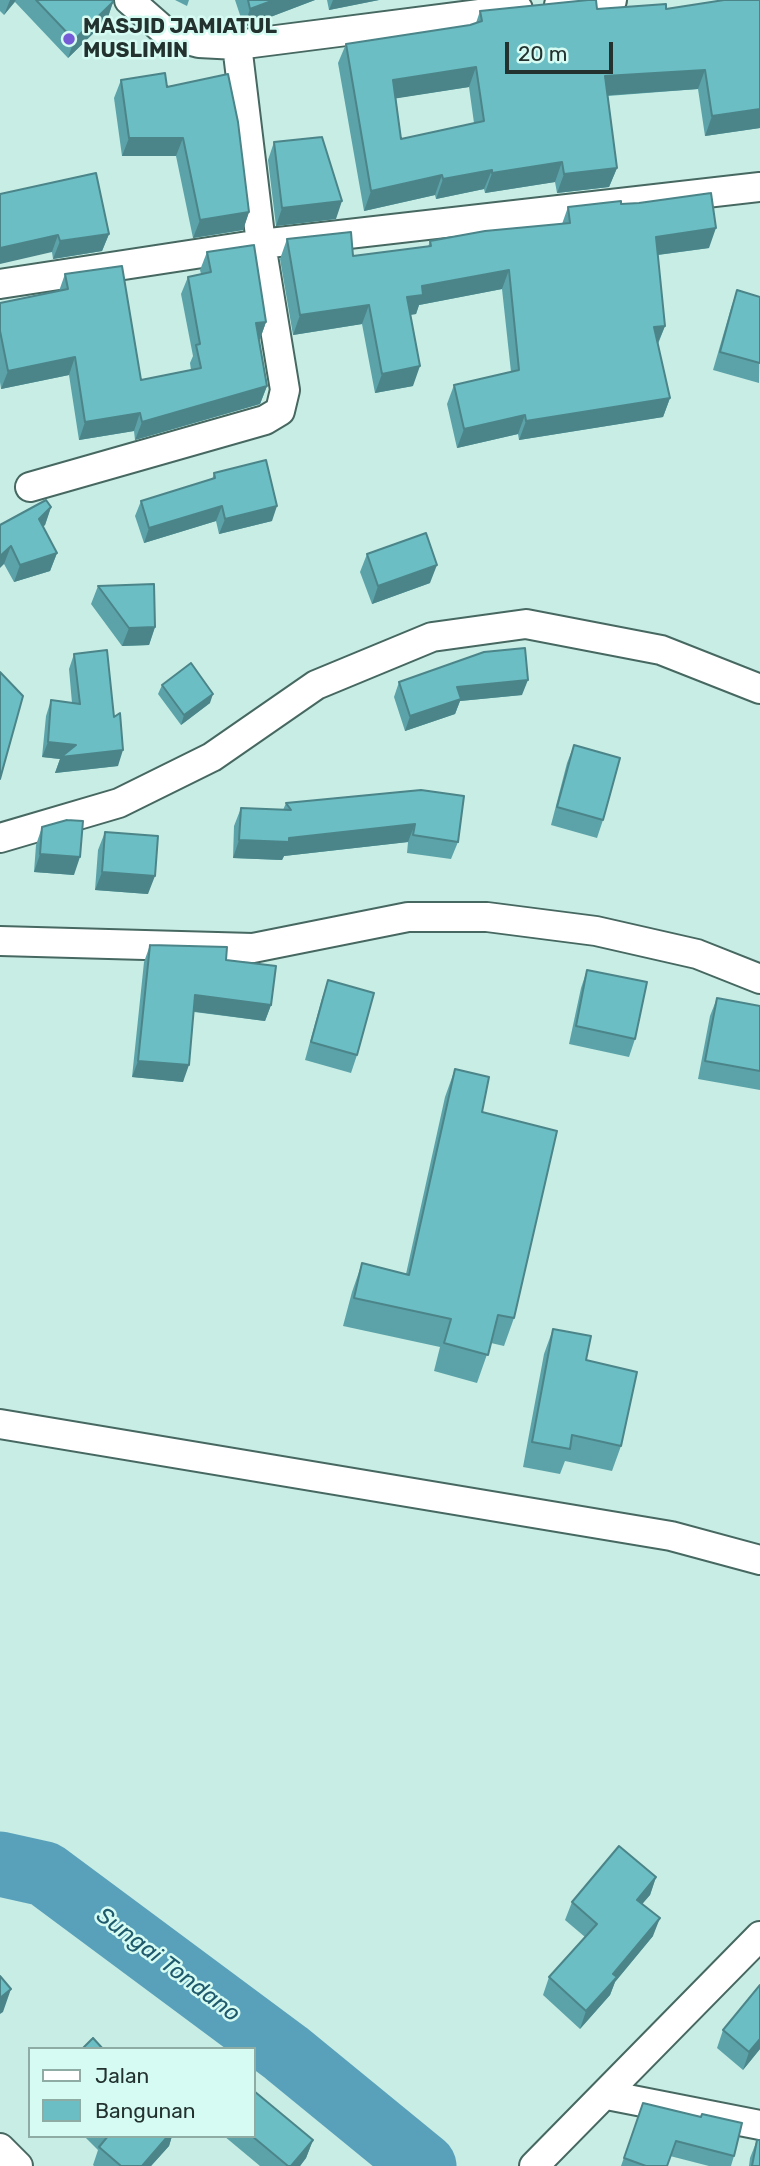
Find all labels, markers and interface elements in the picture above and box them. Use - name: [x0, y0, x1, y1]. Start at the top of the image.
- place label: MASJID JAMIATUL MUSLIMIN: [83, 14, 277, 64]
- scale bar: [508, 28, 616, 72]
- marker: MASJID JAMIATUL MUSLIMIN: [61, 31, 77, 47]
- text: 20 m: [518, 41, 567, 66]
- water label: Sungai Tondano: [91, 1902, 245, 2028]
- legend: [28, 2047, 256, 2138]
- text: Jalan: [95, 2063, 149, 2088]
- text: Bangunan: [95, 2098, 196, 2123]

